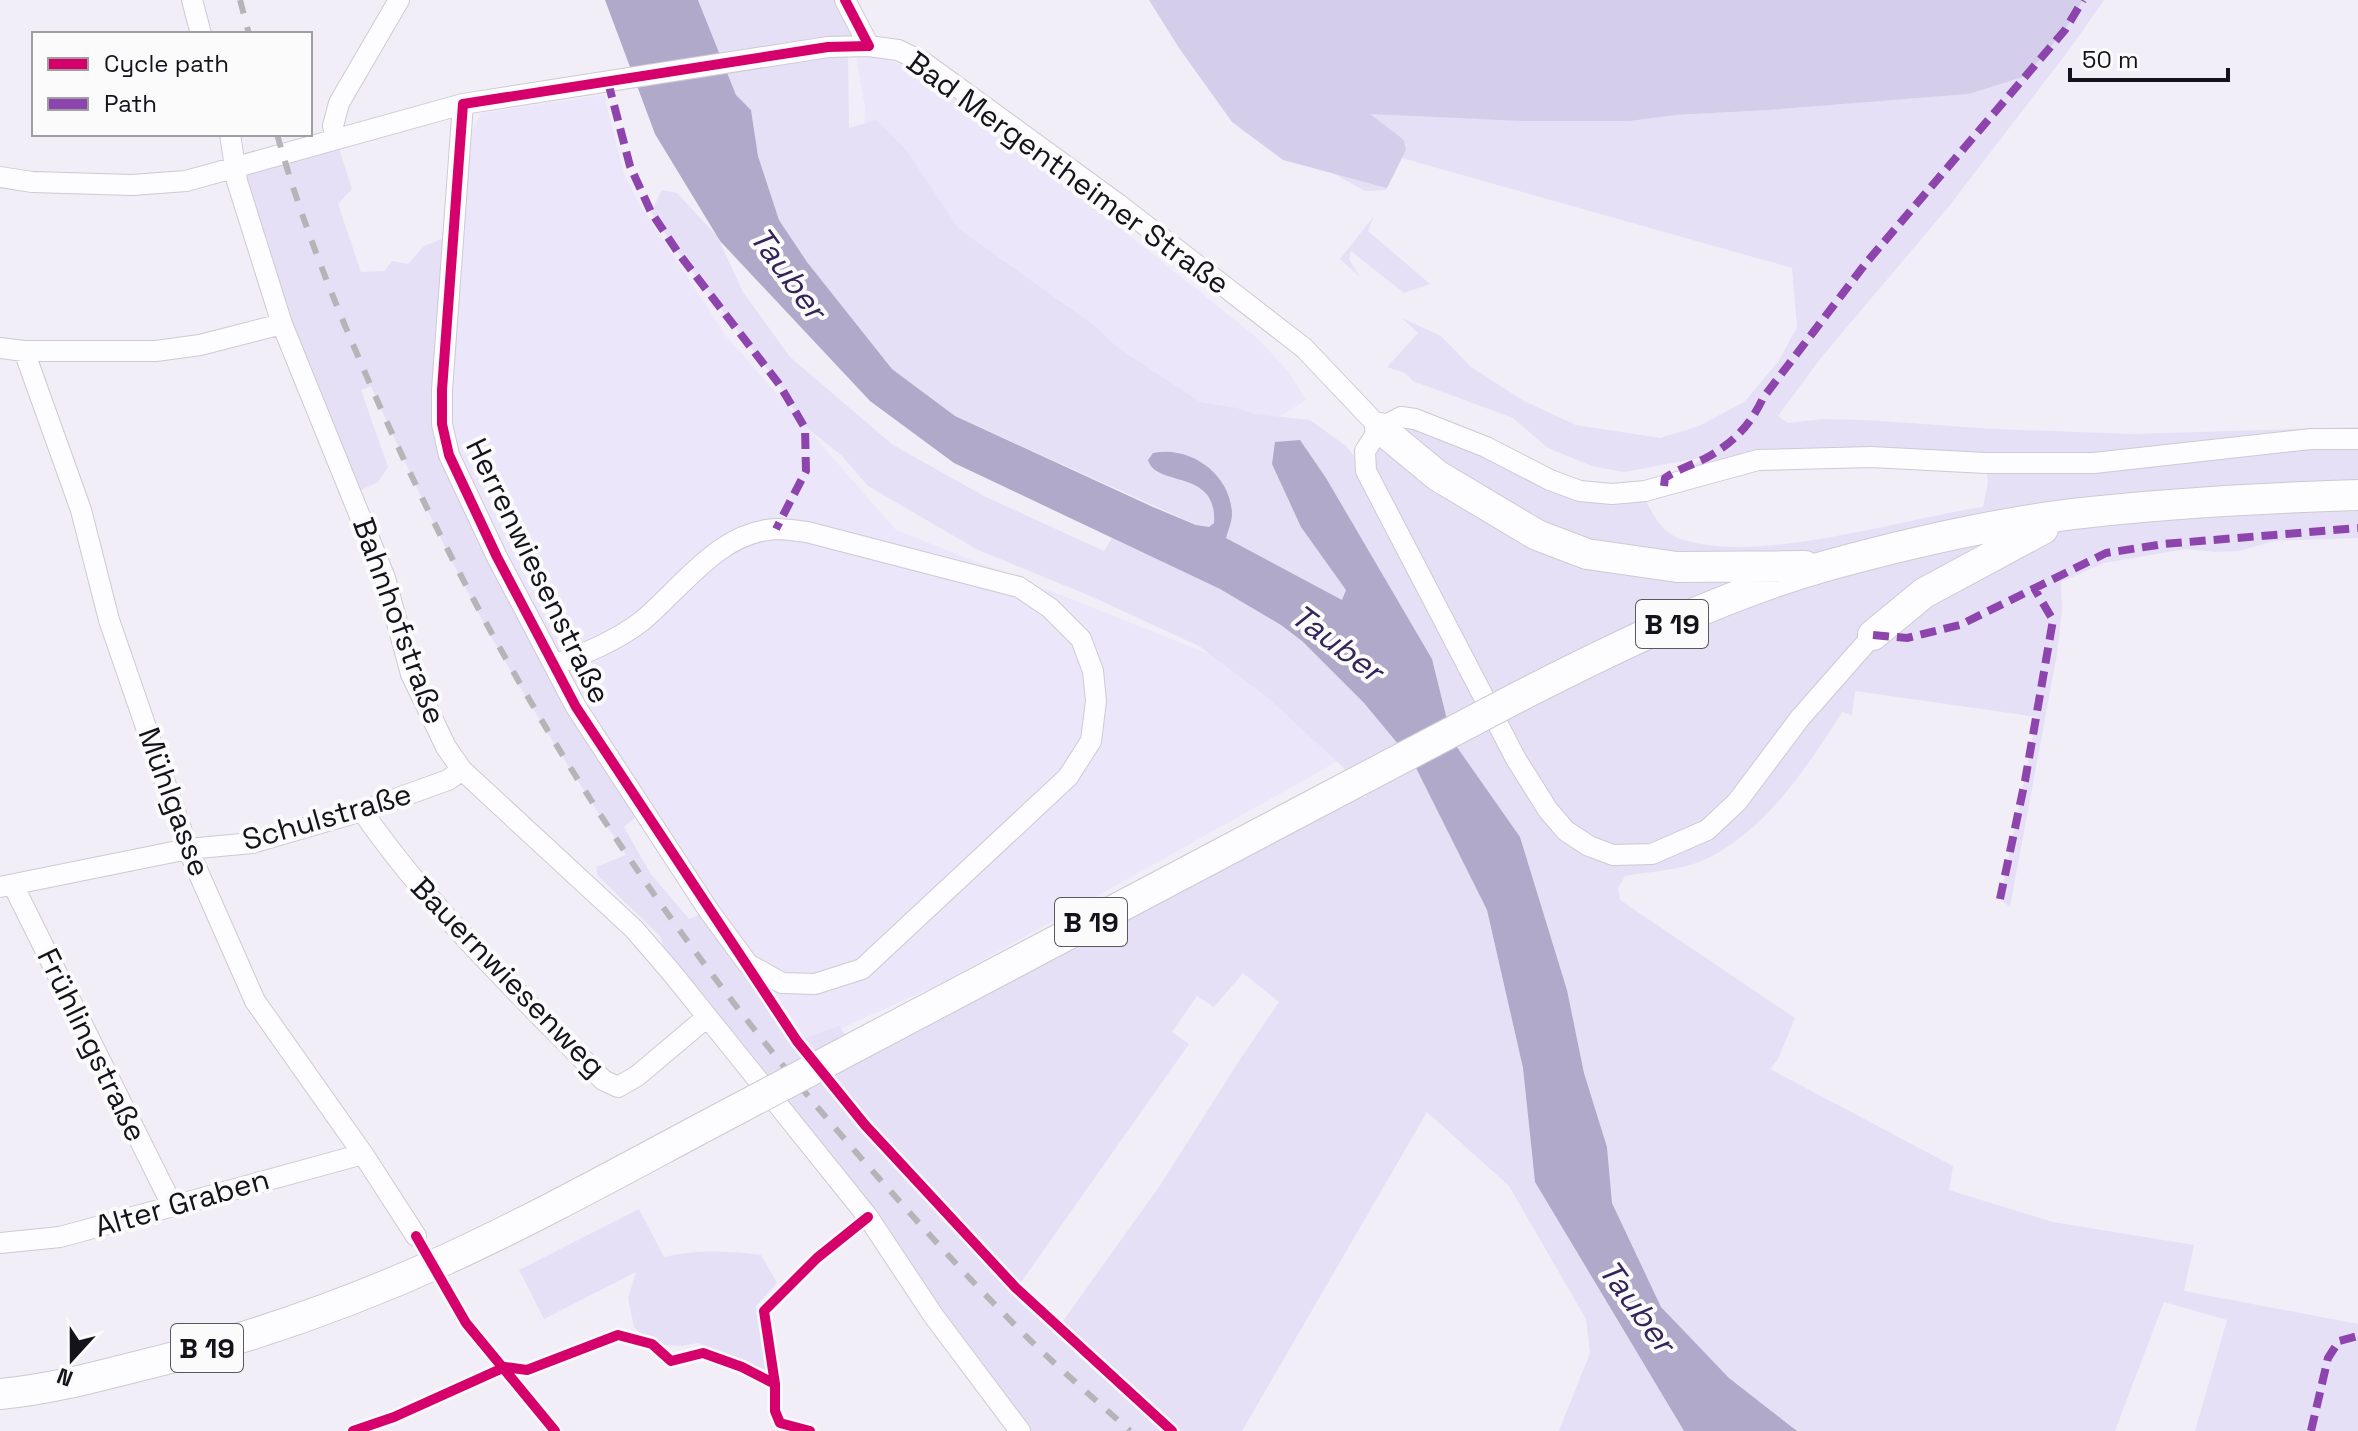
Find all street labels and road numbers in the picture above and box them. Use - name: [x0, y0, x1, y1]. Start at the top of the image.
- street label: Bad Mergentheimer Straße: [899, 42, 1237, 303]
- street label: Herrenwiesenstraße: [457, 432, 620, 710]
- street label: Bahnhofstraße: [344, 512, 455, 730]
- road number: B 19: [1636, 600, 1708, 648]
- street label: Mühlgasse: [129, 722, 219, 882]
- street label: Schulstraße: [238, 774, 416, 859]
- street label: Bauernwiesenweg: [403, 868, 614, 1085]
- road number: B 19: [1055, 898, 1127, 946]
- street label: Frühlingstraße: [29, 942, 156, 1148]
- street label: Alter Graben: [90, 1159, 274, 1246]
- road number: B 19: [171, 1324, 243, 1372]

